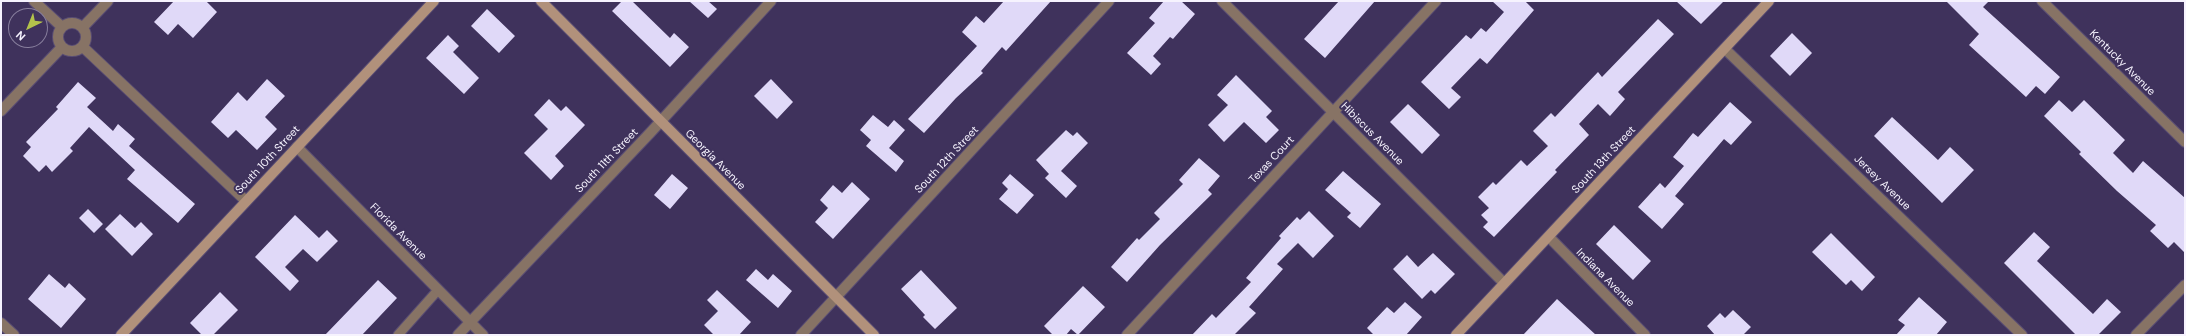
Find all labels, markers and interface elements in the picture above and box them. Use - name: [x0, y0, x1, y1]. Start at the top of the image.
- north arrow: [8, 8, 48, 48]
- street label: Kentucky Avenue: [2086, 27, 2158, 99]
- text: N: [13, 28, 28, 44]
- street label: Hibiscus Avenue: [1338, 100, 1406, 168]
- street label: South 10th Street: [233, 123, 303, 197]
- street label: South 12th Street: [912, 124, 982, 196]
- street label: South 13th Street: [1569, 124, 1639, 196]
- street label: South 11th Street: [573, 126, 641, 196]
- street label: Georgia Avenue: [682, 127, 748, 193]
- street label: Texas Court: [1247, 134, 1297, 186]
- street label: Jersey Avenue: [1851, 153, 1913, 213]
- street label: Florida Avenue: [367, 201, 429, 263]
- street label: Indiana Avenue: [1573, 246, 1637, 310]

